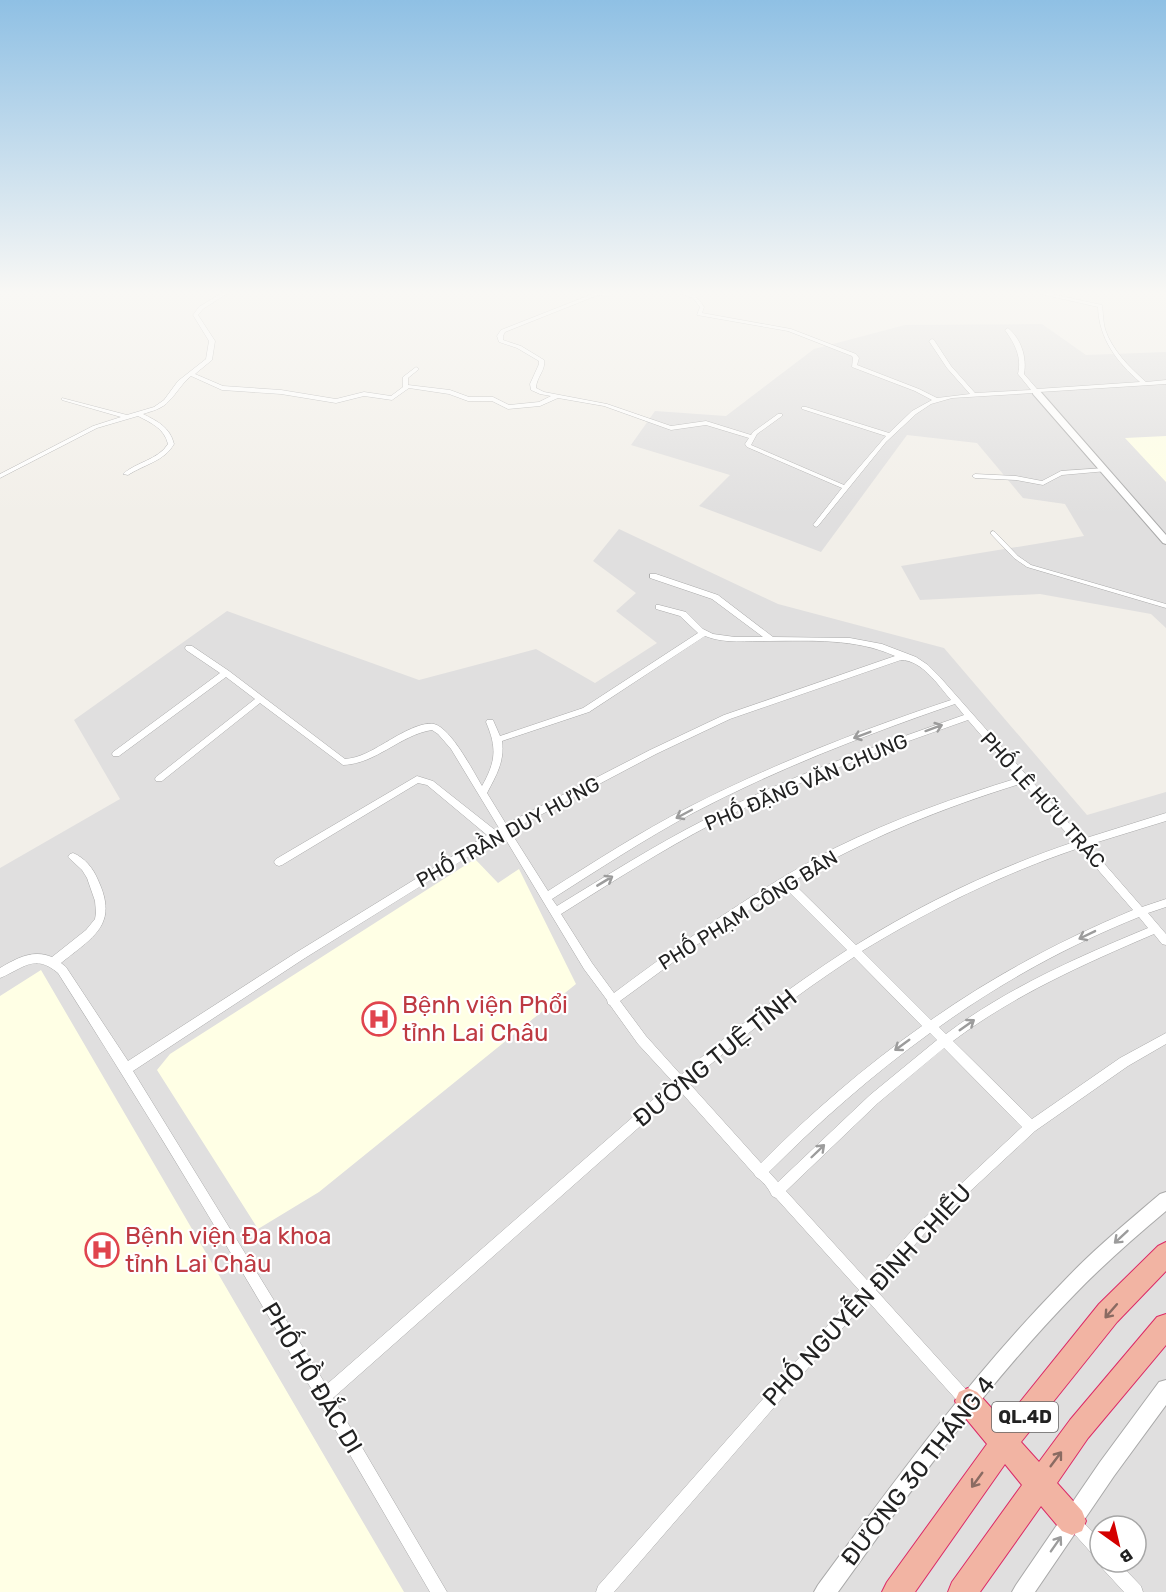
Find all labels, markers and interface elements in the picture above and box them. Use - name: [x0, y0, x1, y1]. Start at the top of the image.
- one-way arrow: [924, 722, 943, 733]
- street label: PHỐ LÊ HỮU TRÁC: [976, 725, 1112, 873]
- street label: PHỐ ĐẶNG VĂN CHUNG: [700, 726, 911, 836]
- one-way arrow: [853, 730, 871, 741]
- street label: PHỐ TRẦN DUY HƯNG: [411, 769, 604, 892]
- one-way arrow: [675, 809, 693, 820]
- street label: PHỐ PHẠM CÔNG BÂN: [653, 843, 842, 975]
- one-way arrow: [596, 875, 613, 887]
- one-way arrow: [1079, 930, 1097, 942]
- street label: ĐƯỜNG TUỆ TĨNH: [628, 983, 802, 1133]
- place label: Bệnh viện Phổi tỉnh Lai Châu: [402, 991, 568, 1047]
- hospital icon: Bệnh viện Phổi tỉnh Lai Châu: [361, 1001, 397, 1037]
- one-way arrow: [959, 1019, 975, 1031]
- one-way arrow: [894, 1039, 910, 1052]
- one-way arrow: [811, 1144, 826, 1158]
- street label: PHỐ NGUYỄN ĐÌNH CHIỂU: [754, 1175, 977, 1412]
- place label: Bệnh viện Đa khoa tỉnh Lai Châu: [125, 1222, 332, 1278]
- one-way arrow: [1113, 1230, 1128, 1245]
- hospital icon: Bệnh viện Đa khoa tỉnh Lai Châu: [84, 1232, 120, 1268]
- street label: PHỐ HỒ ĐẮC DI: [256, 1295, 372, 1459]
- one-way arrow: [1104, 1303, 1117, 1319]
- street label: ĐƯỜNG 30 THÁNG 4: [835, 1371, 1001, 1571]
- road number: QL.4D: [992, 1402, 1058, 1432]
- one-way arrow: [1050, 1451, 1063, 1467]
- one-way arrow: [970, 1472, 983, 1488]
- north arrow: [1088, 1514, 1148, 1574]
- one-way arrow: [1050, 1536, 1062, 1553]
- text: B: [1116, 1545, 1136, 1567]

